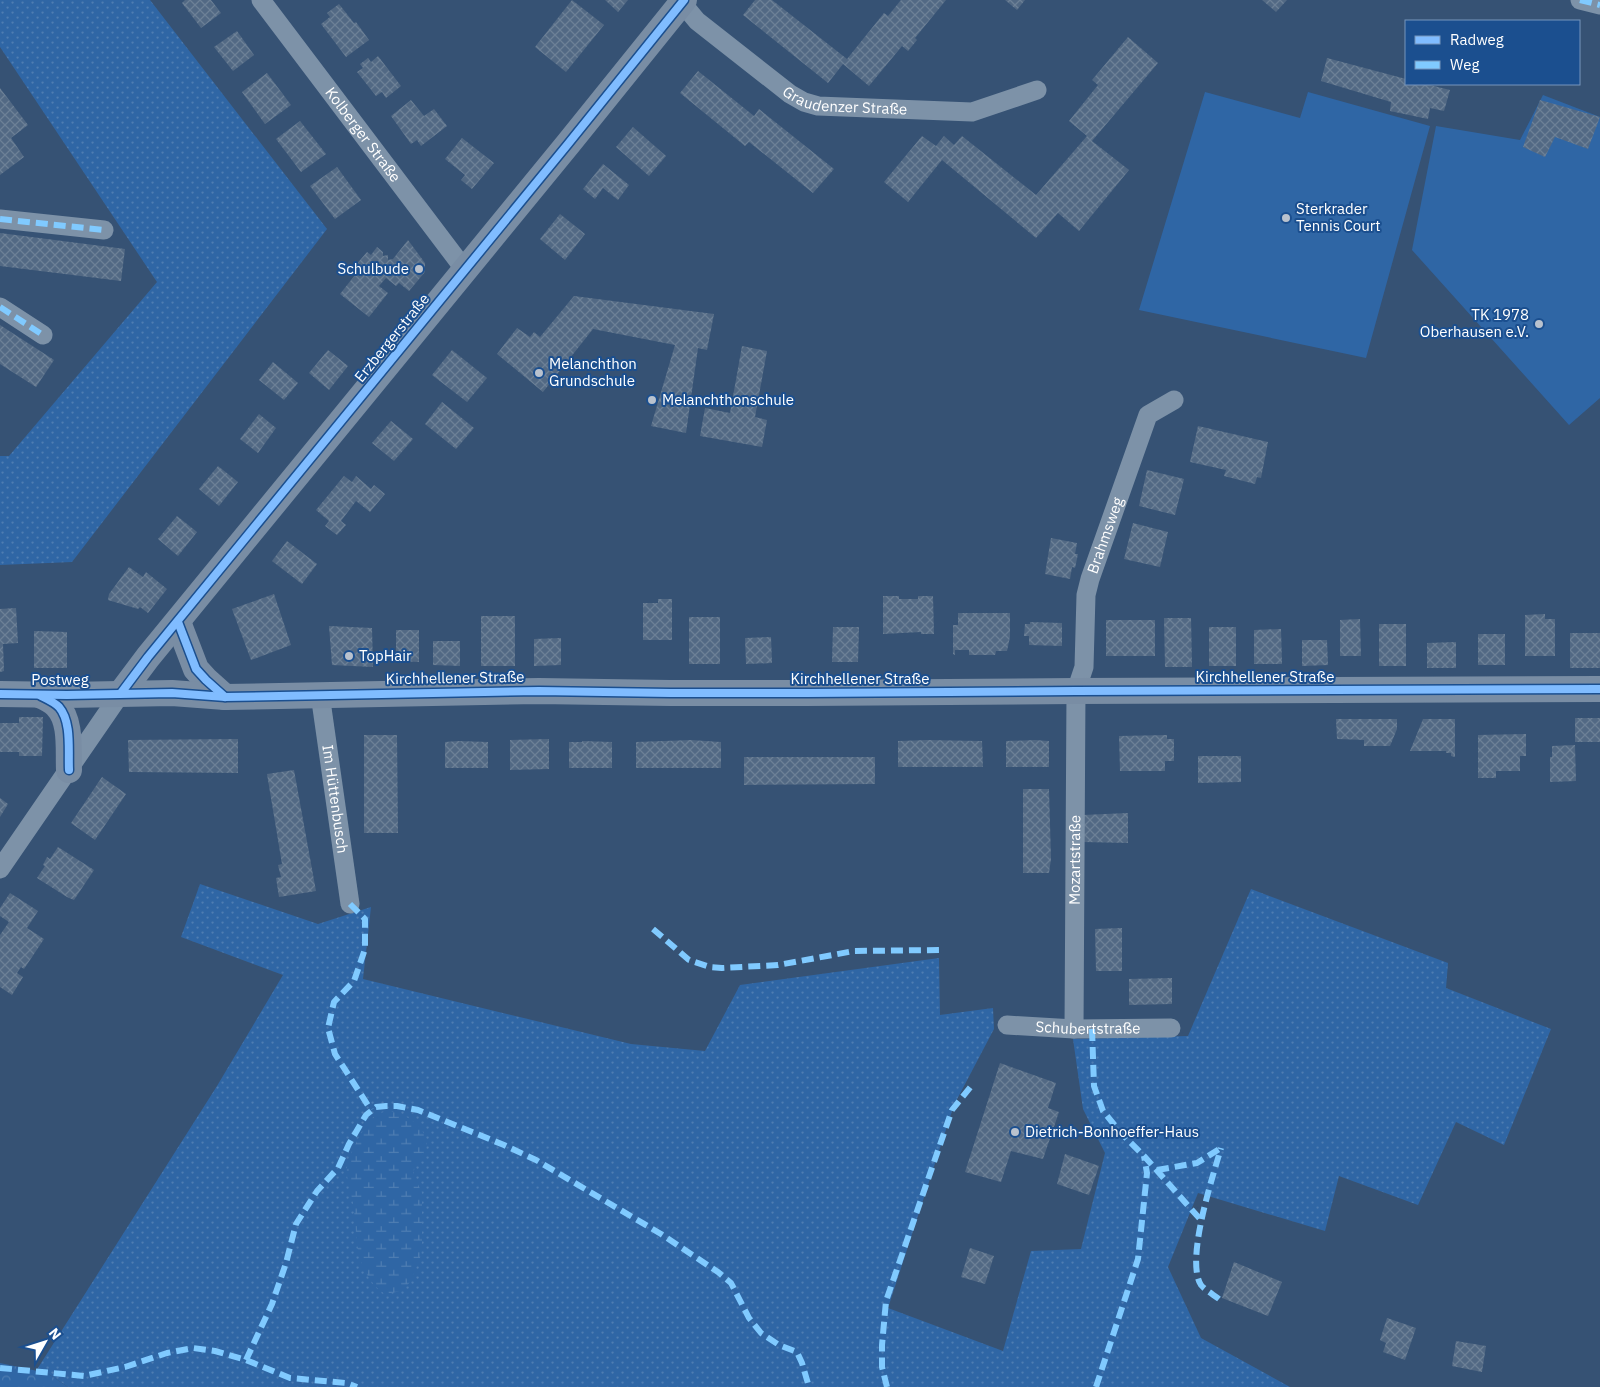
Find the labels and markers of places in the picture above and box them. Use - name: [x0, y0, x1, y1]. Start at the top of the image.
- place label: Sterkrader Tennis Court: [1296, 199, 1381, 235]
- marker: Sterkrader Tennis Court: [1280, 212, 1292, 224]
- place label: Schulbude: [337, 259, 409, 278]
- marker: Schulbude: [413, 263, 425, 275]
- place label: TK 1978 Oberhausen e.V.: [1420, 305, 1529, 341]
- marker: TK 1978 Oberhausen e.V.: [1533, 318, 1545, 330]
- place label: Melanchthon Grundschule: [549, 354, 637, 390]
- marker: Melanchthon Grundschule: [533, 367, 545, 379]
- place label: Melanchthonschule: [662, 390, 794, 409]
- marker: Melanchthonschule: [646, 394, 658, 406]
- place label: TopHair: [359, 646, 412, 665]
- marker: TopHair: [343, 650, 355, 662]
- place label: Dietrich-Bonhoeffer-Haus: [1025, 1122, 1199, 1141]
- marker: Dietrich-Bonhoeffer-Haus: [1009, 1126, 1021, 1138]

